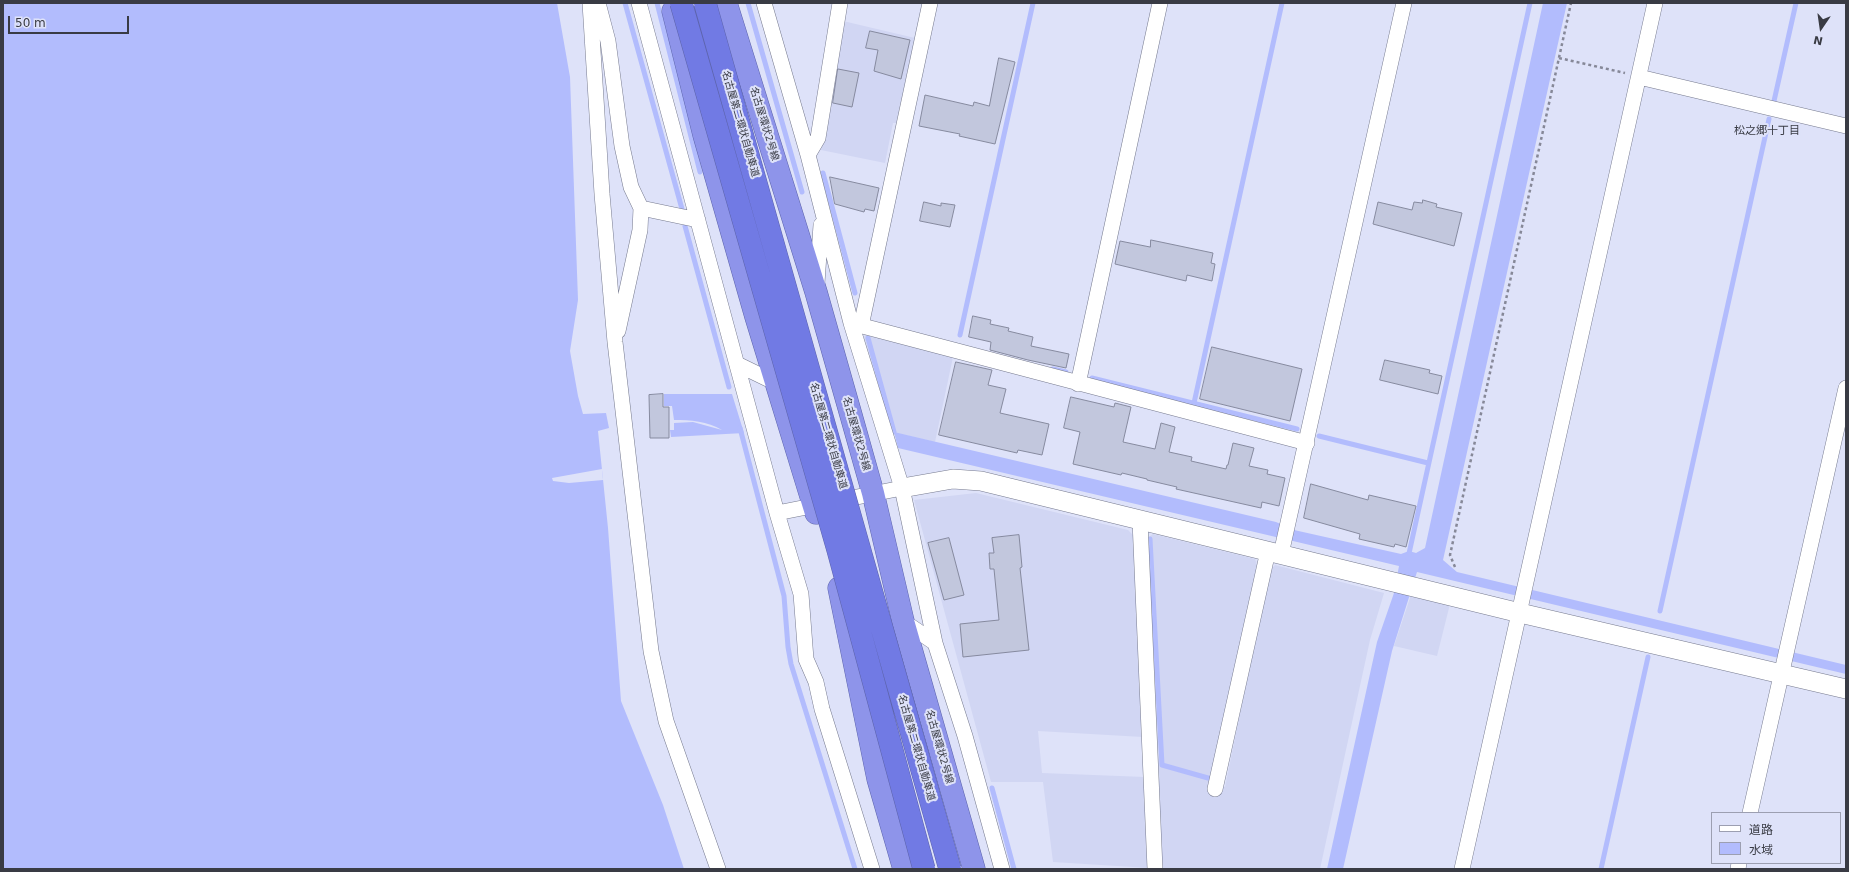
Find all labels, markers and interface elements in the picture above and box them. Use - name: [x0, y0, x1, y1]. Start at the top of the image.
- scale bar: [10, 8, 131, 34]
- north arrow: [1801, 8, 1841, 48]
- text: 50 m: [15, 16, 46, 30]
- text: N: [1812, 33, 1824, 48]
- street label: 名古屋第二環状自動車道: [719, 69, 761, 179]
- street label: 名古屋環状2号線: [747, 86, 781, 162]
- district label: 松之郷十丁目: [1734, 124, 1800, 138]
- street label: 名古屋第二環状自動車道: [807, 381, 849, 491]
- street label: 名古屋環状2号線: [840, 396, 872, 472]
- street label: 名古屋第二環状自動車道: [895, 693, 937, 803]
- street label: 名古屋環状2号線: [923, 709, 955, 785]
- legend: [1711, 812, 1841, 864]
- text: 道路: [1749, 823, 1773, 837]
- text: 水域: [1749, 843, 1773, 857]

